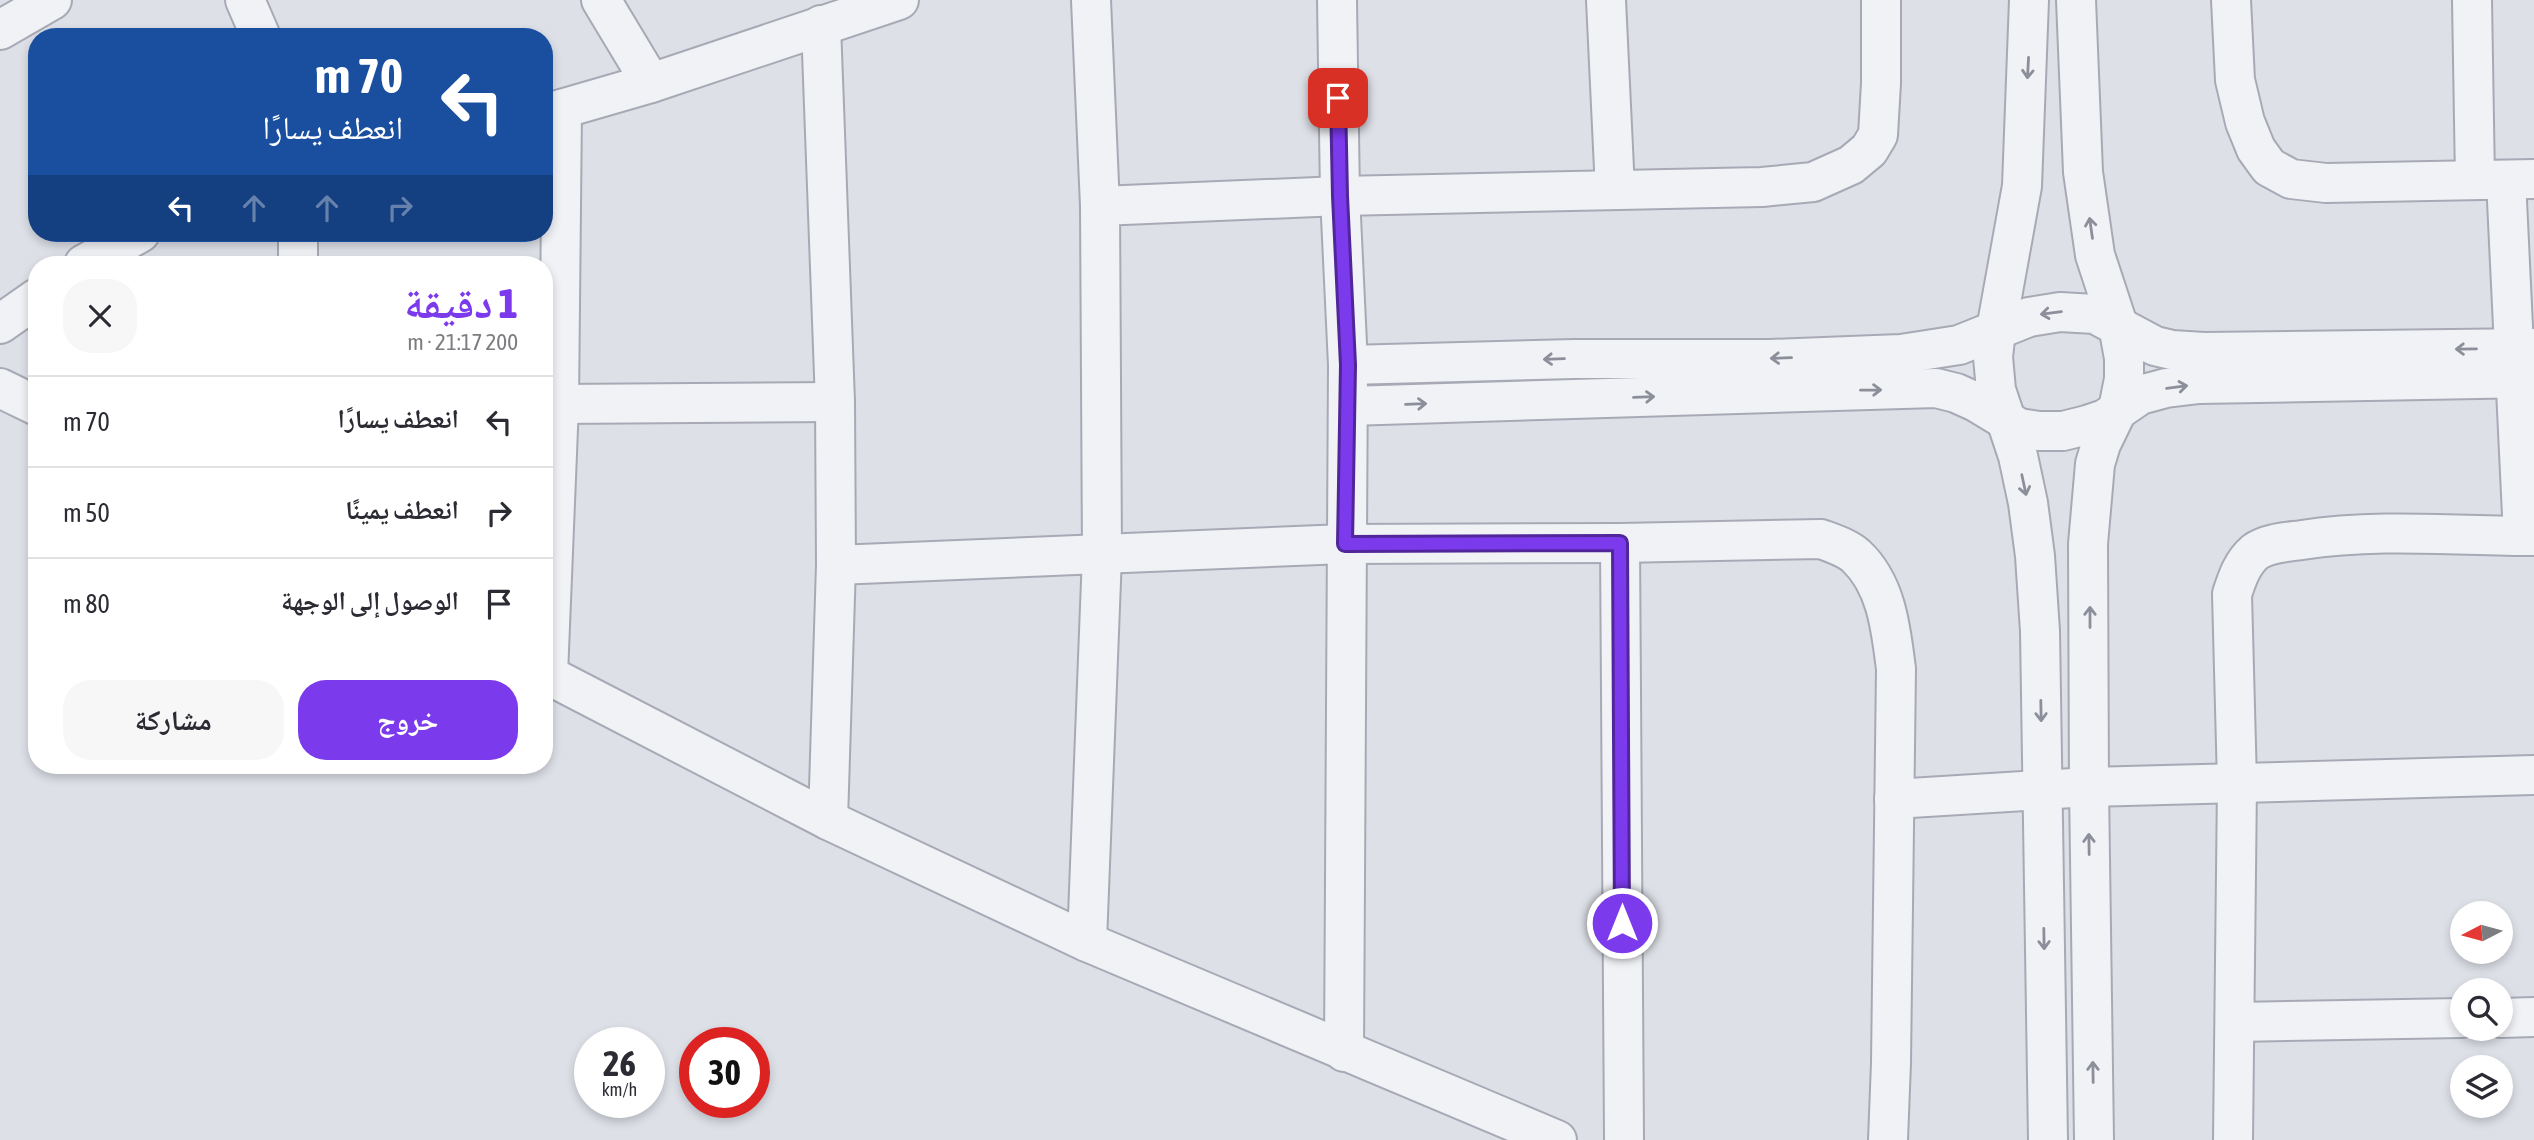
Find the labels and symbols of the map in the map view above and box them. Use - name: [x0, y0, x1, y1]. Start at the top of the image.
- one-way arrow: [2021, 56, 2034, 79]
- pin: [1308, 68, 1368, 128]
- one-way arrow: [2085, 217, 2098, 240]
- one-way arrow: [2040, 307, 2063, 320]
- one-way arrow: [2455, 342, 2478, 356]
- one-way arrow: [1770, 352, 1793, 365]
- one-way arrow: [1542, 353, 1565, 366]
- one-way arrow: [2165, 380, 2187, 393]
- one-way arrow: [1859, 383, 1882, 396]
- one-way arrow: [1632, 391, 1655, 404]
- one-way arrow: [1404, 397, 1427, 411]
- one-way arrow: [2018, 473, 2031, 496]
- one-way arrow: [2083, 606, 2096, 629]
- one-way arrow: [2034, 699, 2048, 722]
- one-way arrow: [2083, 833, 2096, 856]
- position arrow: [1585, 886, 1659, 960]
- north arrow: [2450, 901, 2513, 964]
- one-way arrow: [2038, 927, 2051, 950]
- speed limit sign: 30: [679, 1027, 770, 1118]
- one-way arrow: [2086, 1061, 2099, 1084]

